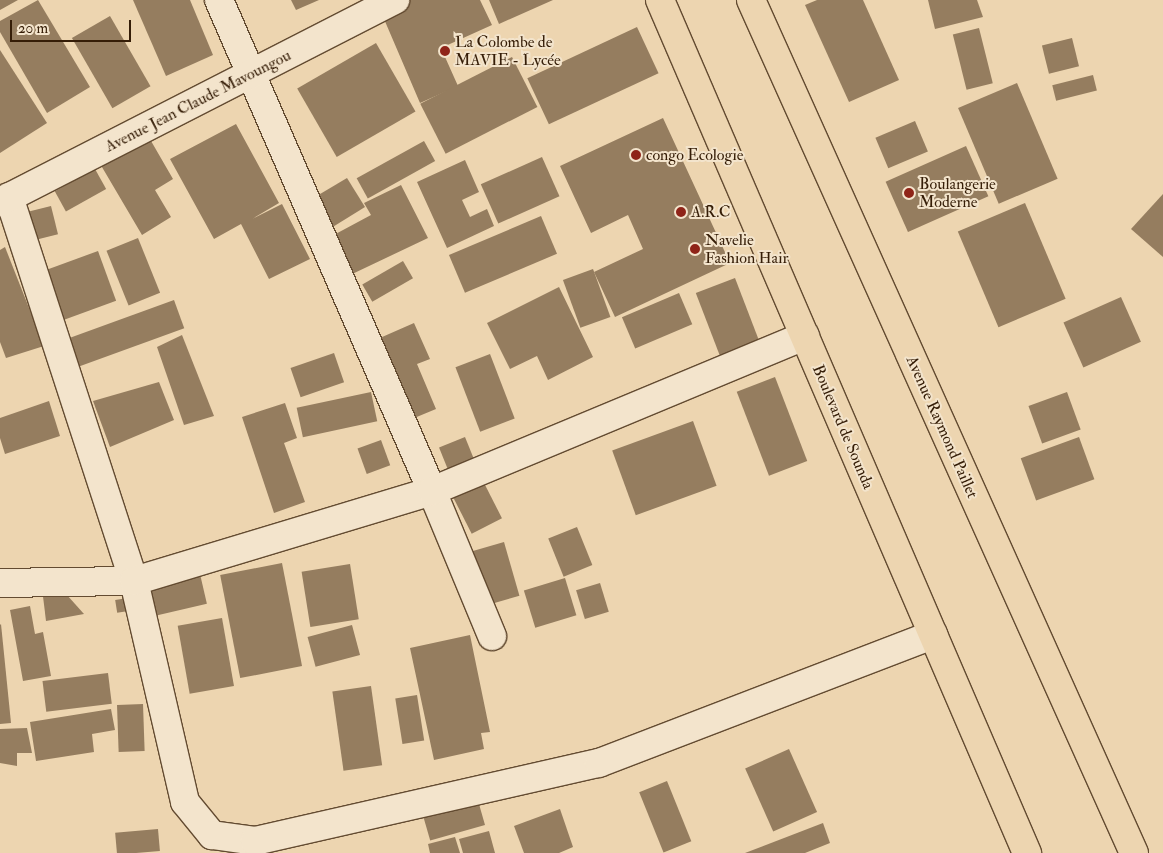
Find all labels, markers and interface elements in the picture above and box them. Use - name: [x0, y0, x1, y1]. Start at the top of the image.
- scale bar: [12, 10, 134, 42]
- text: 20 m: [18, 19, 48, 38]
- place label: La Colombe de MAVIE - Lycée: [455, 32, 561, 70]
- marker: La Colombe de MAVIE - Lycée: [439, 45, 451, 57]
- street label: Avenue Jean Claude Mavoungou: [102, 46, 294, 156]
- place label: congo Ecologie: [646, 145, 743, 165]
- marker: congo Ecologie: [630, 149, 642, 161]
- place label: Boulangerie Moderne: [919, 174, 996, 212]
- marker: Boulangerie Moderne: [903, 187, 915, 199]
- place label: A.R.C: [691, 202, 731, 222]
- marker: A.R.C: [675, 206, 687, 218]
- place label: Navelie Fashion Hair: [705, 230, 788, 268]
- marker: Navelie Fashion Hair: [689, 243, 701, 255]
- street label: Avenue Raymond Paillet: [902, 353, 982, 501]
- street label: Boulevard de Sounda: [808, 362, 878, 492]

